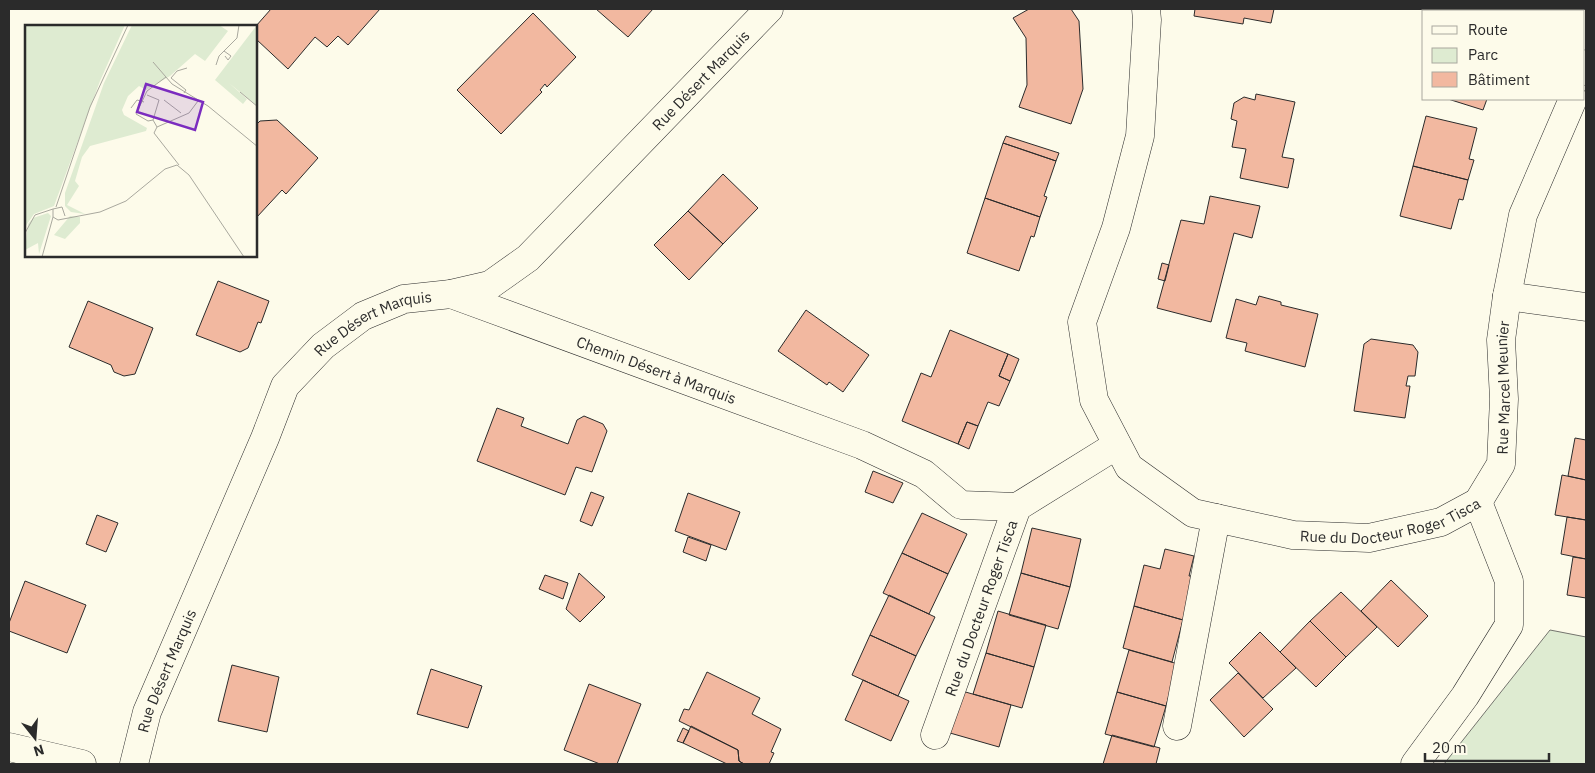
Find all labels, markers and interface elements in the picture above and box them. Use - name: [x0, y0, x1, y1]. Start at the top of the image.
- legend: [1422, 10, 1585, 100]
- text: Route: [1468, 20, 1508, 39]
- inset map: [25, 25, 258, 258]
- street label: Rue Désert Marquis: [648, 26, 753, 134]
- text: Parc: [1468, 45, 1498, 64]
- text: Bâtiment: [1468, 70, 1530, 89]
- street label: Rue Désert Marquis: [309, 287, 433, 360]
- street label: Rue Marcel Meunier: [1491, 319, 1514, 455]
- street label: Chemin Désert à Marquis: [574, 331, 739, 408]
- street label: Rue du Docteur Roger Tisca: [1300, 493, 1483, 547]
- street label: Rue du Docteur Roger Tisca: [940, 517, 1021, 699]
- street label: Rue Désert Marquis: [133, 606, 200, 734]
- north arrow: [10, 713, 60, 763]
- scale bar: [1425, 730, 1549, 762]
- text: 20 m: [1432, 738, 1467, 757]
- text: N: [31, 740, 46, 761]

